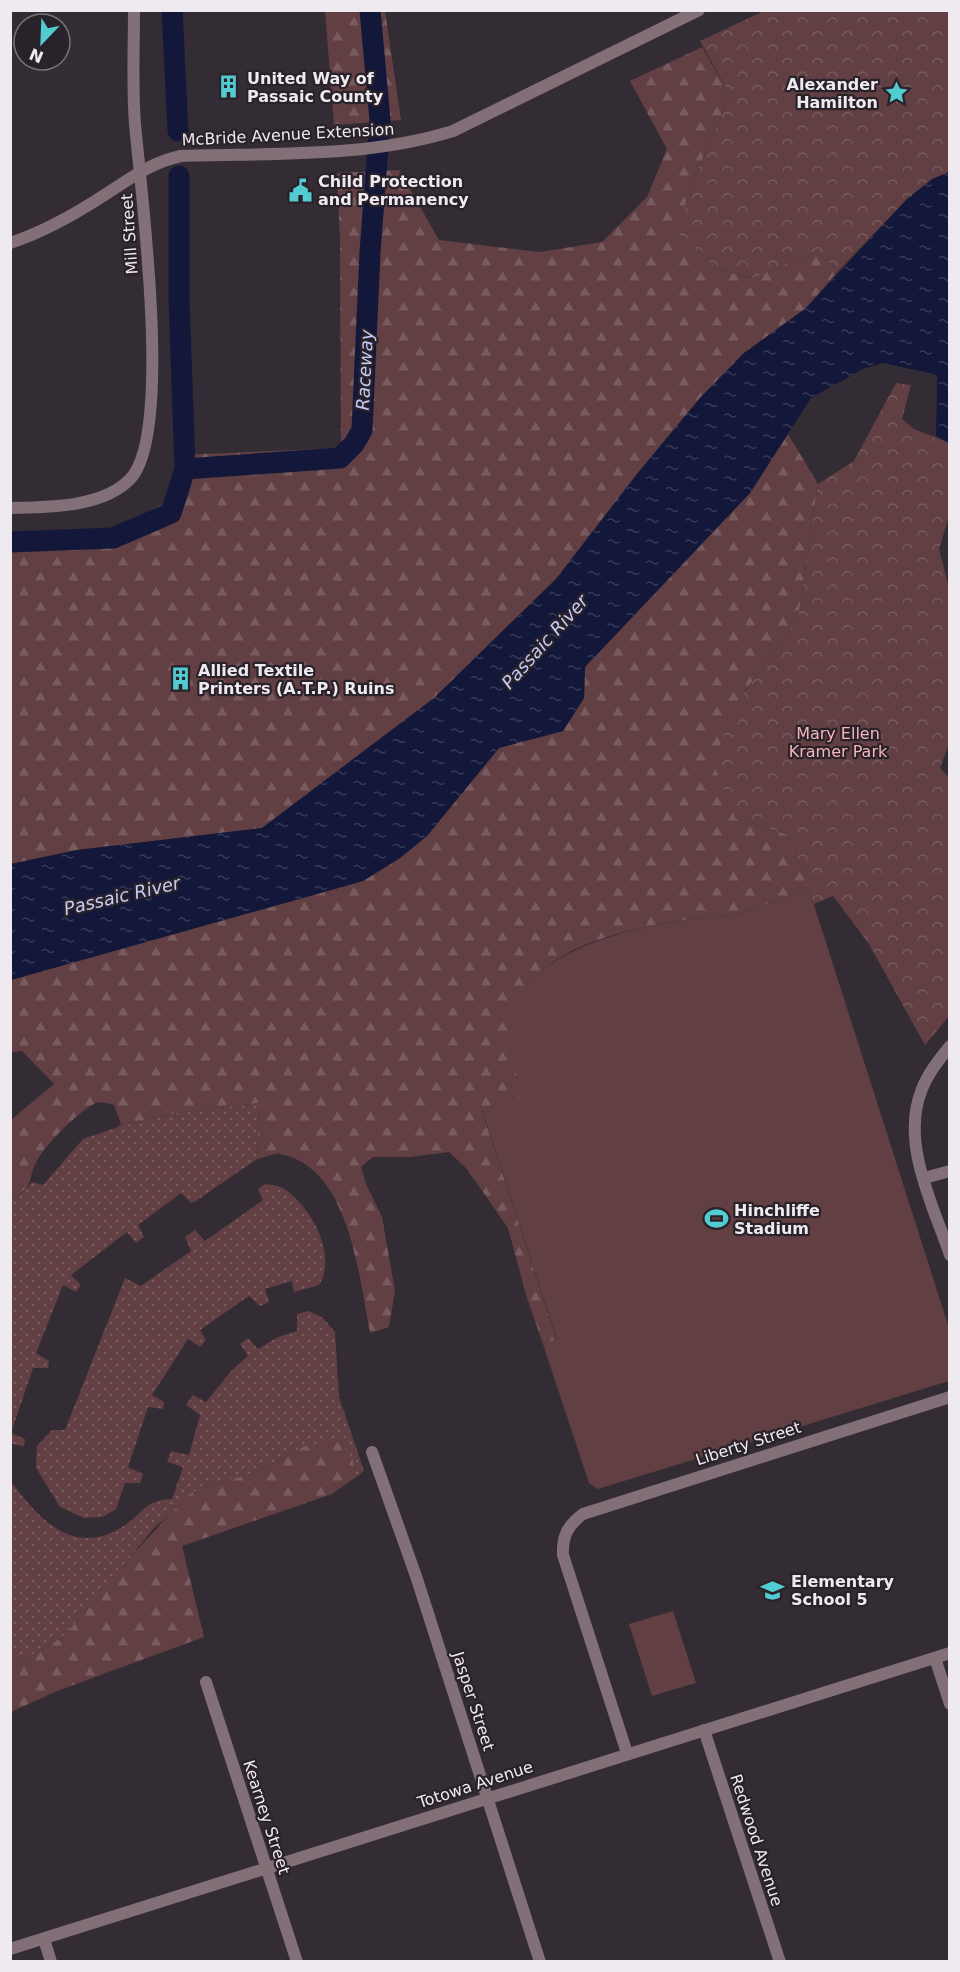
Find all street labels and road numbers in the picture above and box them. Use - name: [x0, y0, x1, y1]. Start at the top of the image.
- street label: McBride Avenue Extension: [181, 119, 395, 150]
- street label: Mill Street: [117, 193, 142, 275]
- street label: Liberty Street: [693, 1418, 803, 1469]
- street label: Jasper Street: [448, 1648, 498, 1753]
- street label: Totowa Avenue: [414, 1757, 535, 1812]
- street label: Kearney Street: [239, 1758, 294, 1877]
- street label: Redwood Avenue: [726, 1772, 787, 1909]

